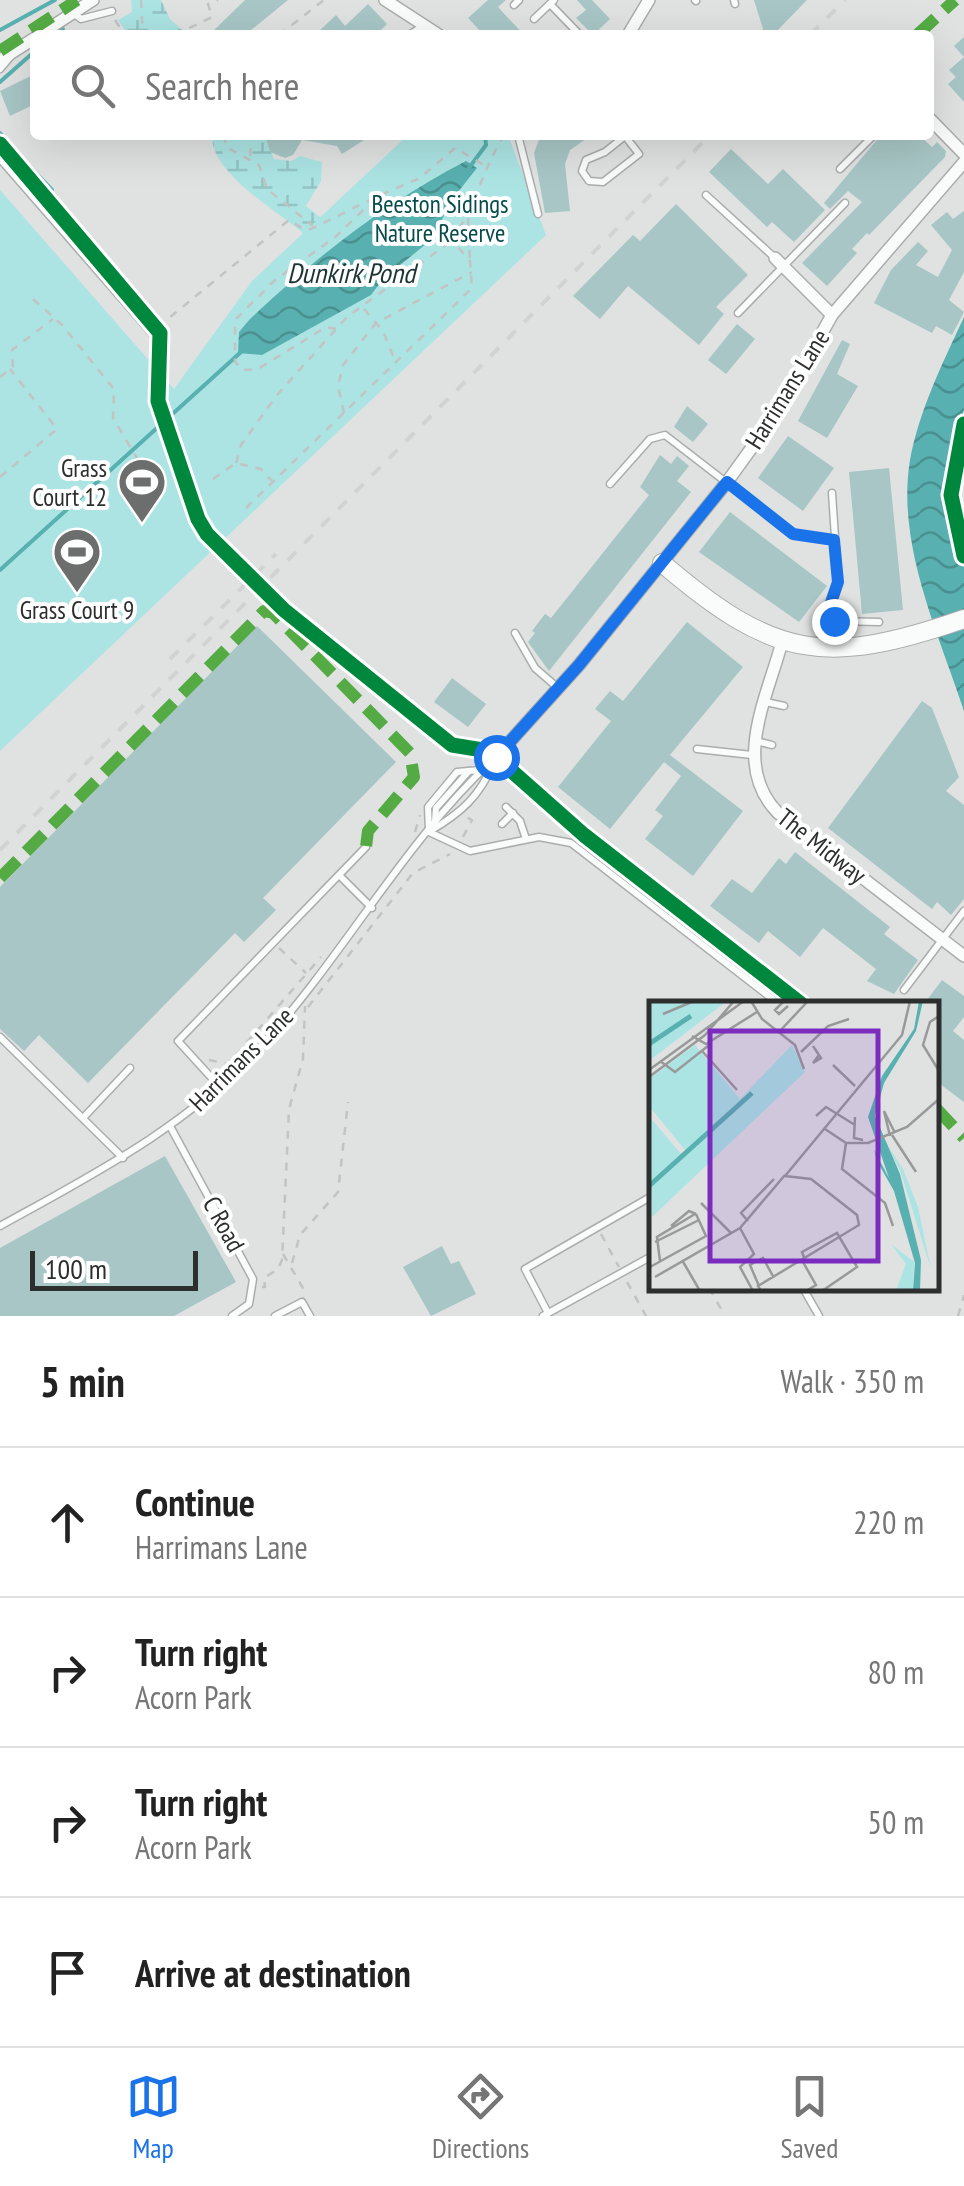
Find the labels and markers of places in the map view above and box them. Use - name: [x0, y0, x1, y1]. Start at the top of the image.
- place label: Grass Court 12: [32, 452, 107, 513]
- sports icon: Grass Court 12: [116, 456, 168, 524]
- sports icon: Grass Court 9: [51, 526, 103, 594]
- place label: Grass Court 9: [20, 594, 134, 626]

